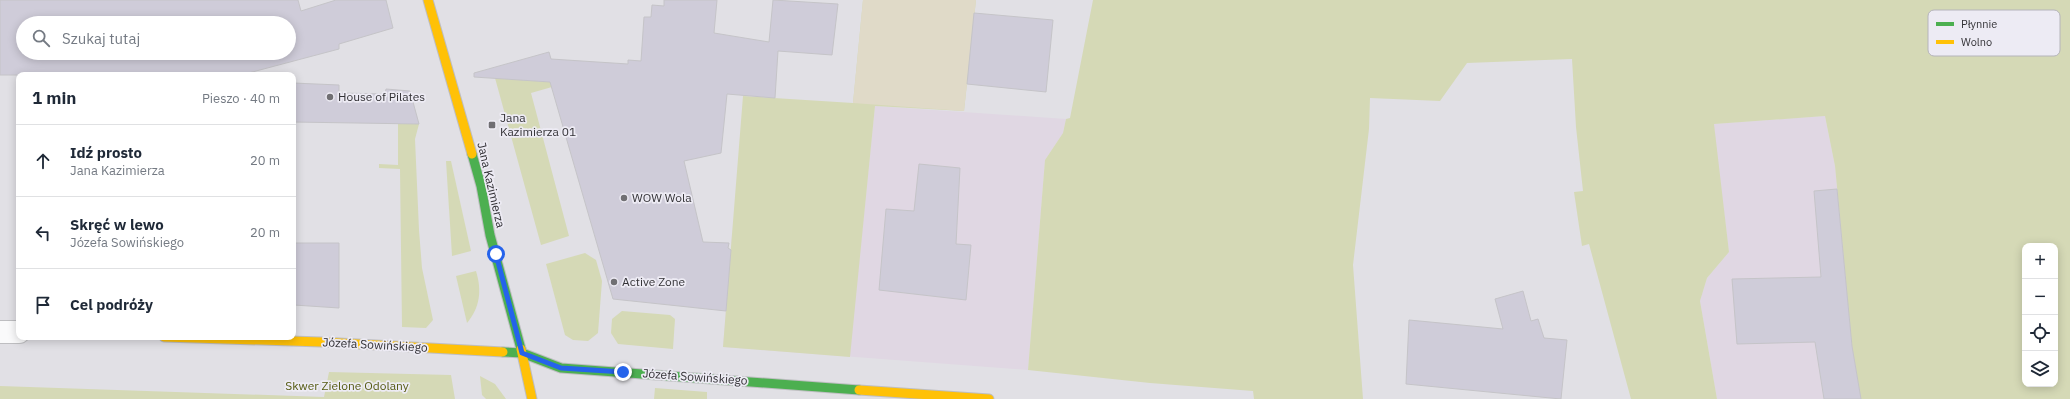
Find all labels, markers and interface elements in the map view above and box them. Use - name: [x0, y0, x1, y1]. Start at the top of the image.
- legend: [1928, 10, 2060, 56]
- search box: [16, 16, 296, 60]
- text: Płynnie: [1961, 17, 1997, 31]
- icon: search: [30, 27, 52, 49]
- text: Szukaj tutaj: [62, 29, 140, 48]
- text: Wolno: [1961, 35, 1992, 49]
- text: 1 min: [32, 87, 76, 109]
- place label: House of Pilates: [338, 89, 425, 104]
- text: Pieszo · 40 m: [202, 90, 280, 107]
- marker: House of Pilates: [325, 92, 335, 102]
- place label: Jana Kazimierza 01: [500, 110, 576, 139]
- marker: Jana Kazimierza 01: [487, 120, 497, 130]
- street label: Jana Kazimierza: [474, 141, 509, 230]
- text: Idź prosto: [70, 143, 142, 162]
- icon: ahead: [32, 150, 54, 172]
- text: 20 m: [250, 152, 280, 169]
- text: Jana Kazimierza: [70, 162, 165, 179]
- place label: WOW Wola: [632, 190, 692, 205]
- marker: WOW Wola: [619, 193, 629, 203]
- text: Skręć w lewo: [70, 215, 164, 234]
- icon: left: [32, 222, 54, 244]
- text: 20 m: [250, 224, 280, 241]
- text: Józefa Sowińskiego: [70, 234, 184, 251]
- map controls: [2022, 243, 2058, 387]
- button: +: [2022, 243, 2058, 279]
- route start: [487, 245, 505, 263]
- place label: Active Zone: [622, 274, 686, 289]
- marker: Active Zone: [609, 277, 619, 287]
- button: −: [2022, 279, 2058, 315]
- icon: arrive: [32, 294, 54, 316]
- text: Cel podróży: [70, 295, 153, 314]
- button: locate: [2022, 315, 2058, 351]
- street label: Józefa Sowińskiego: [322, 334, 428, 355]
- button: layers: [2022, 351, 2058, 387]
- route end: [614, 363, 632, 381]
- street label: Józefa Sowińskiego: [642, 365, 748, 388]
- park label: Skwer Zielone Odolany: [285, 378, 409, 393]

